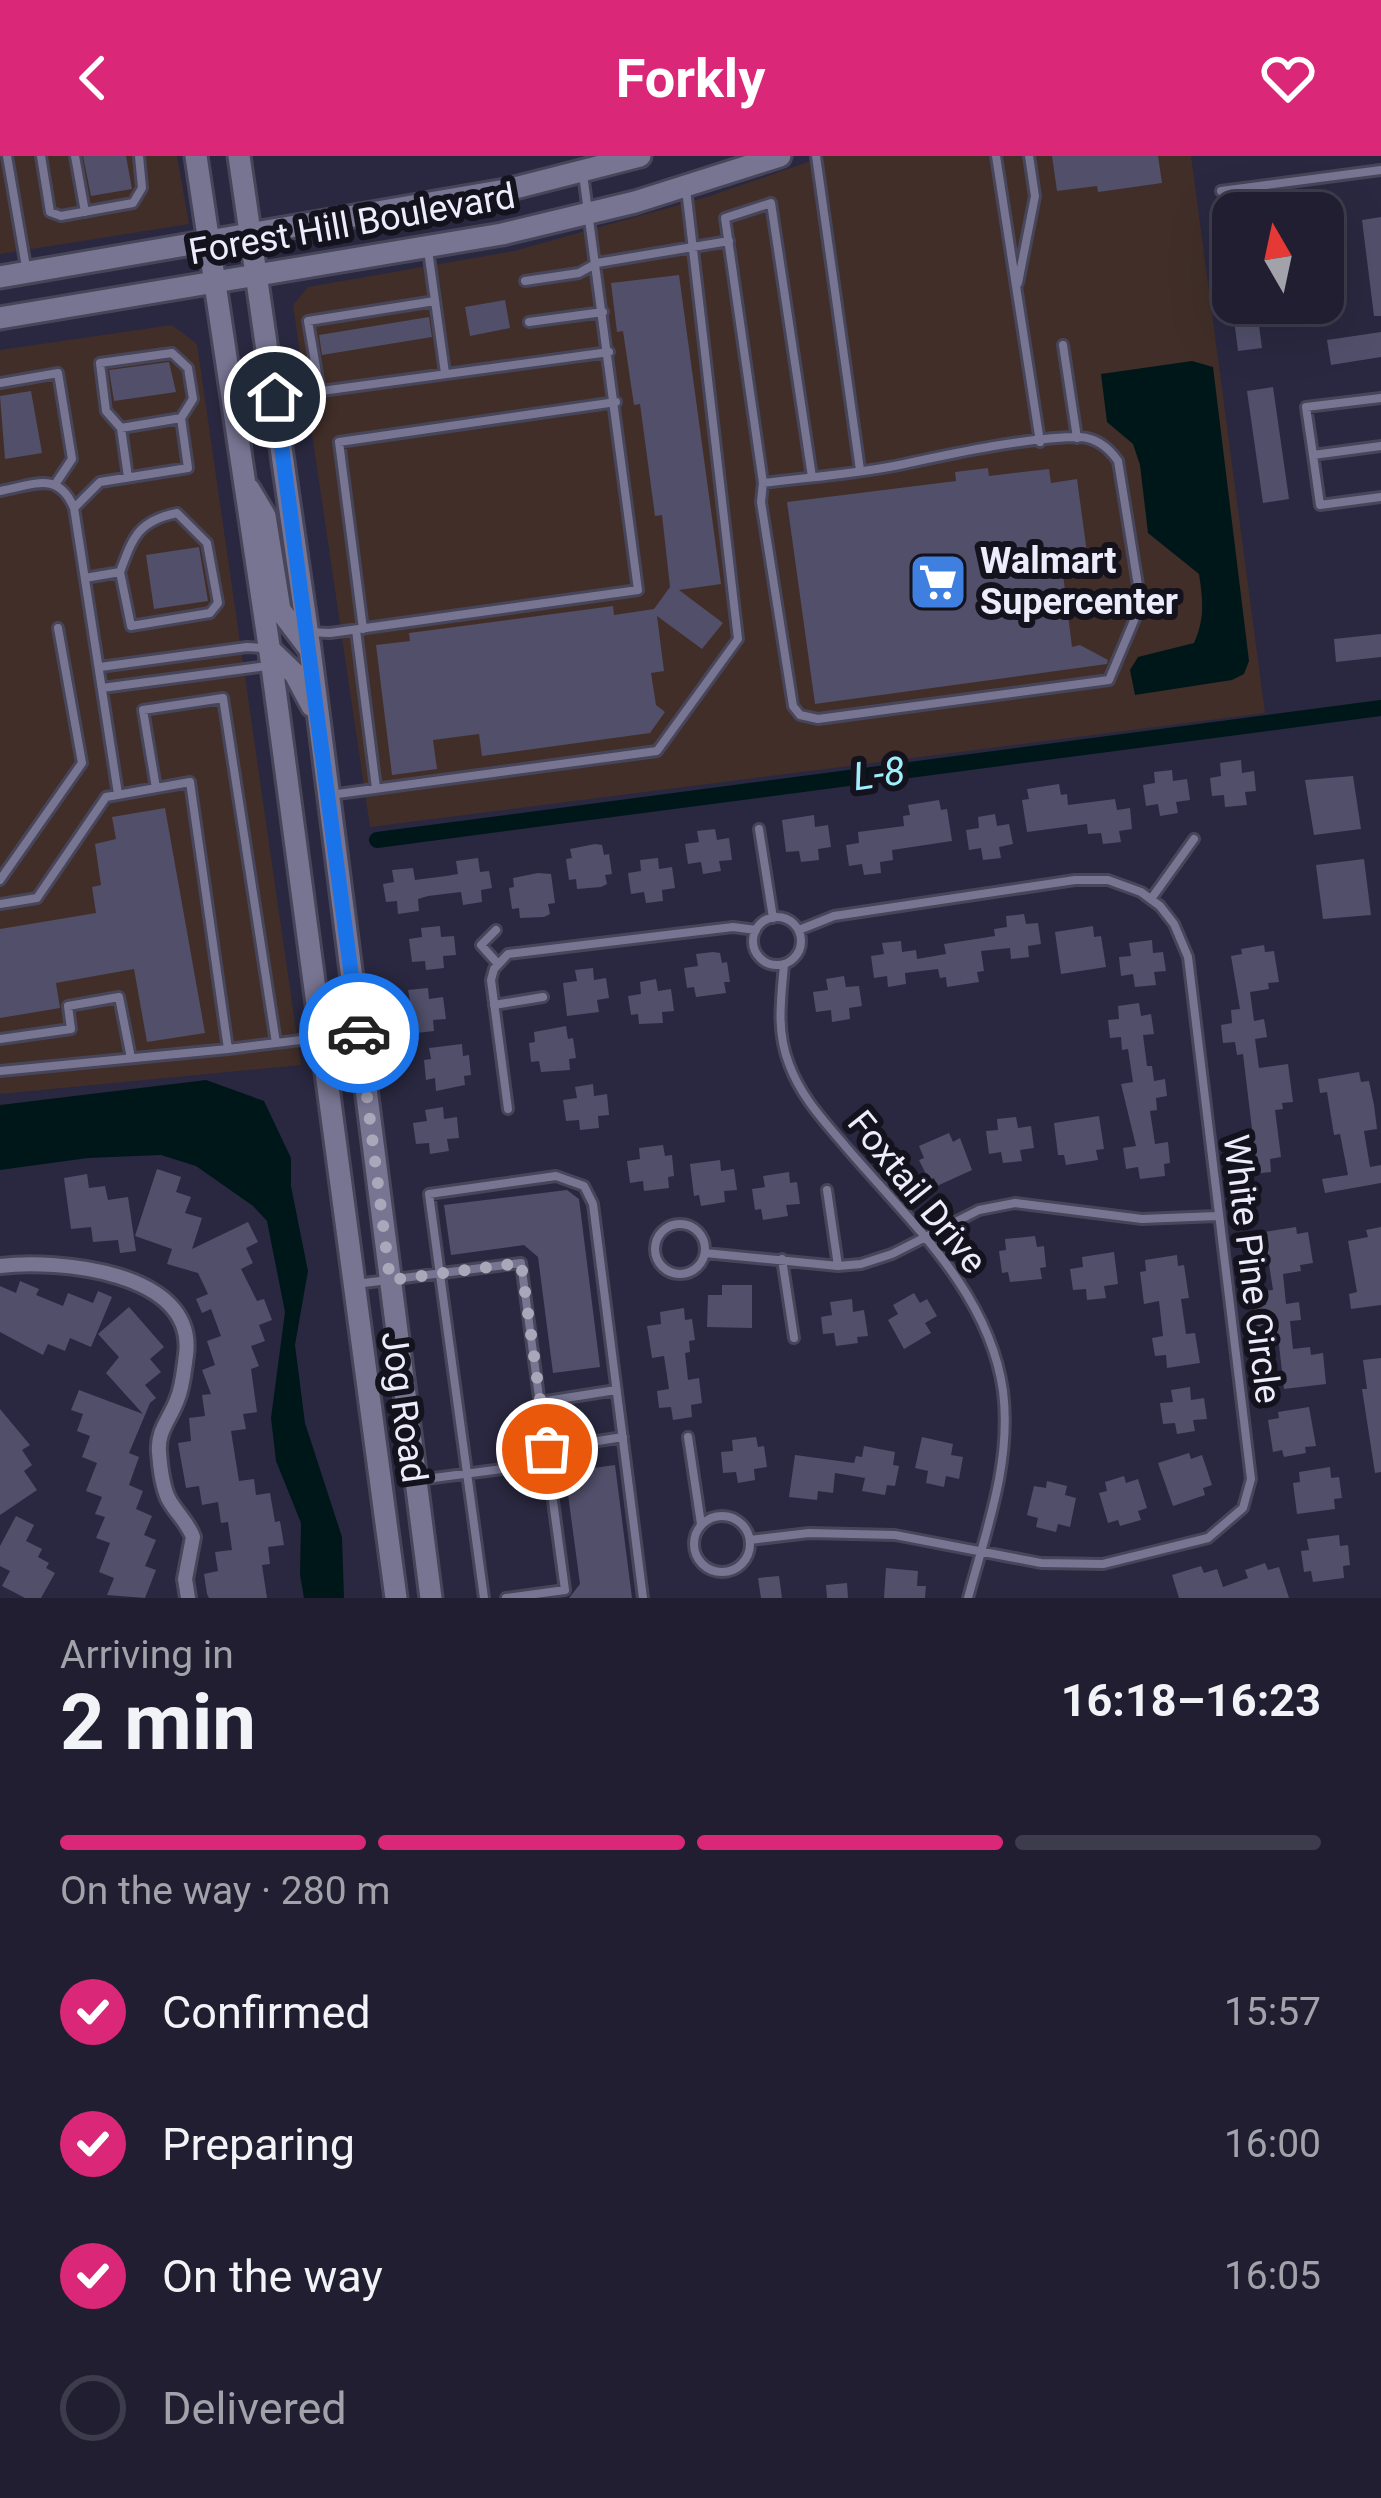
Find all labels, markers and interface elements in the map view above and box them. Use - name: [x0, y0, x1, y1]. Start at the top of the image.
- icon: back: [60, 45, 126, 111]
- icon: heart: [1255, 45, 1321, 111]
- text: Forkly: [616, 47, 765, 110]
- street label: Forest Hill Boulevard: [186, 175, 518, 273]
- north arrow: [1212, 192, 1344, 324]
- map controls: [1212, 192, 1344, 324]
- pin: [224, 346, 326, 448]
- icon: home: [242, 364, 308, 430]
- place label: Walmart Supercenter: [980, 540, 1178, 623]
- supermarket icon: Walmart Supercenter: [907, 551, 969, 613]
- water label: L-8: [850, 748, 908, 800]
- courier: [299, 973, 419, 1093]
- icon: car: [326, 1000, 392, 1066]
- street label: Foxtail Drive: [839, 1103, 995, 1281]
- street label: White Pine Circle: [1215, 1132, 1289, 1406]
- street label: Jog Road: [373, 1329, 435, 1485]
- pin: [496, 1398, 598, 1500]
- icon: bag: [514, 1416, 580, 1482]
- text: Arriving in: [60, 1632, 234, 1678]
- text: 16:18–16:23: [1061, 1674, 1321, 1727]
- text: 2 min: [60, 1677, 256, 1768]
- text: On the way · 280 m: [60, 1868, 391, 1914]
- icon: check: [60, 1979, 126, 2045]
- text: Confirmed: [162, 1986, 371, 2039]
- text: 15:57: [1224, 1989, 1321, 2035]
- icon: check: [60, 2111, 126, 2177]
- text: Preparing: [162, 2118, 355, 2171]
- text: 16:00: [1224, 2121, 1321, 2167]
- icon: check: [60, 2243, 126, 2309]
- text: On the way: [162, 2250, 383, 2303]
- text: 16:05: [1224, 2253, 1321, 2299]
- text: Delivered: [162, 2382, 347, 2435]

